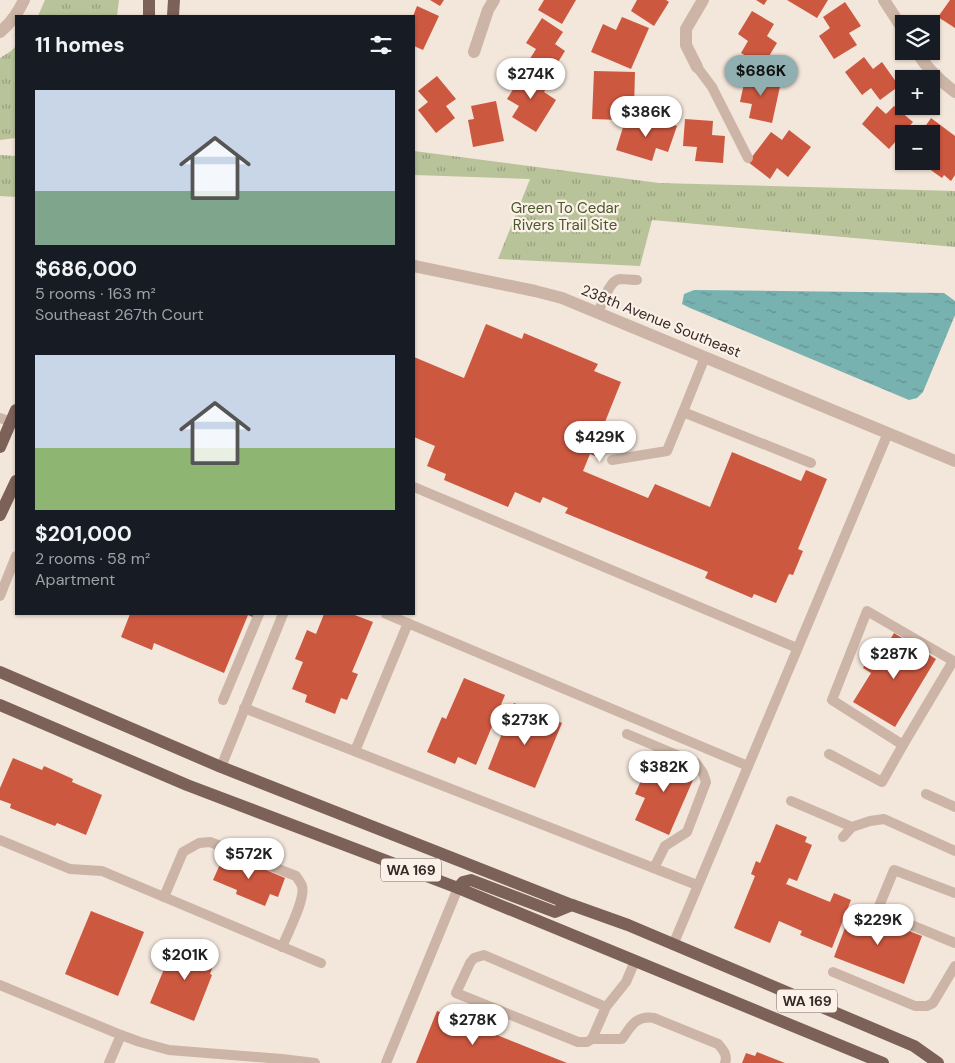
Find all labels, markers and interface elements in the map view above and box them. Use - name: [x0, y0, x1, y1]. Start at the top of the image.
- map controls: [895, 15, 940, 170]
- button: layers: [895, 15, 940, 60]
- text: 11 homes: [35, 31, 125, 59]
- icon: filters: [367, 31, 395, 59]
- pin: $686K: [726, 54, 796, 97]
- pin: $274K: [496, 58, 566, 100]
- text: $686K: [736, 60, 786, 81]
- text: $274K: [507, 63, 555, 84]
- button: +: [895, 70, 940, 115]
- pin: $386K: [611, 96, 681, 138]
- text: $386K: [621, 101, 671, 122]
- icon: home: [170, 123, 260, 213]
- button: −: [895, 125, 940, 170]
- park label: Green To Cedar Rivers Trail Site: [511, 198, 620, 235]
- text: $686,000: [35, 255, 137, 283]
- street label: 238th Avenue Southeast: [578, 280, 744, 362]
- text: 5 rooms · 163 m²: [35, 283, 156, 304]
- text: Southeast 267th Court: [35, 304, 204, 325]
- icon: home: [170, 388, 260, 478]
- pin: $429K: [565, 420, 635, 463]
- text: $429K: [575, 426, 625, 447]
- text: $201,000: [35, 520, 132, 548]
- text: 2 rooms · 58 m²: [35, 548, 150, 569]
- text: Apartment: [35, 569, 115, 590]
- pin: $287K: [859, 638, 929, 680]
- text: $287K: [870, 643, 918, 664]
- pin: $273K: [490, 704, 560, 746]
- text: $273K: [501, 709, 549, 730]
- pin: $382K: [629, 750, 699, 793]
- text: $382K: [639, 756, 689, 777]
- pin: $572K: [214, 838, 284, 880]
- text: $572K: [225, 843, 273, 864]
- road number: WA 169: [381, 858, 441, 882]
- pin: $229K: [843, 904, 913, 946]
- text: $229K: [854, 909, 902, 930]
- pin: $201K: [150, 938, 220, 981]
- text: $201K: [162, 944, 208, 965]
- road number: WA 169: [777, 989, 837, 1012]
- pin: $278K: [438, 1004, 508, 1046]
- text: $278K: [449, 1009, 497, 1030]

